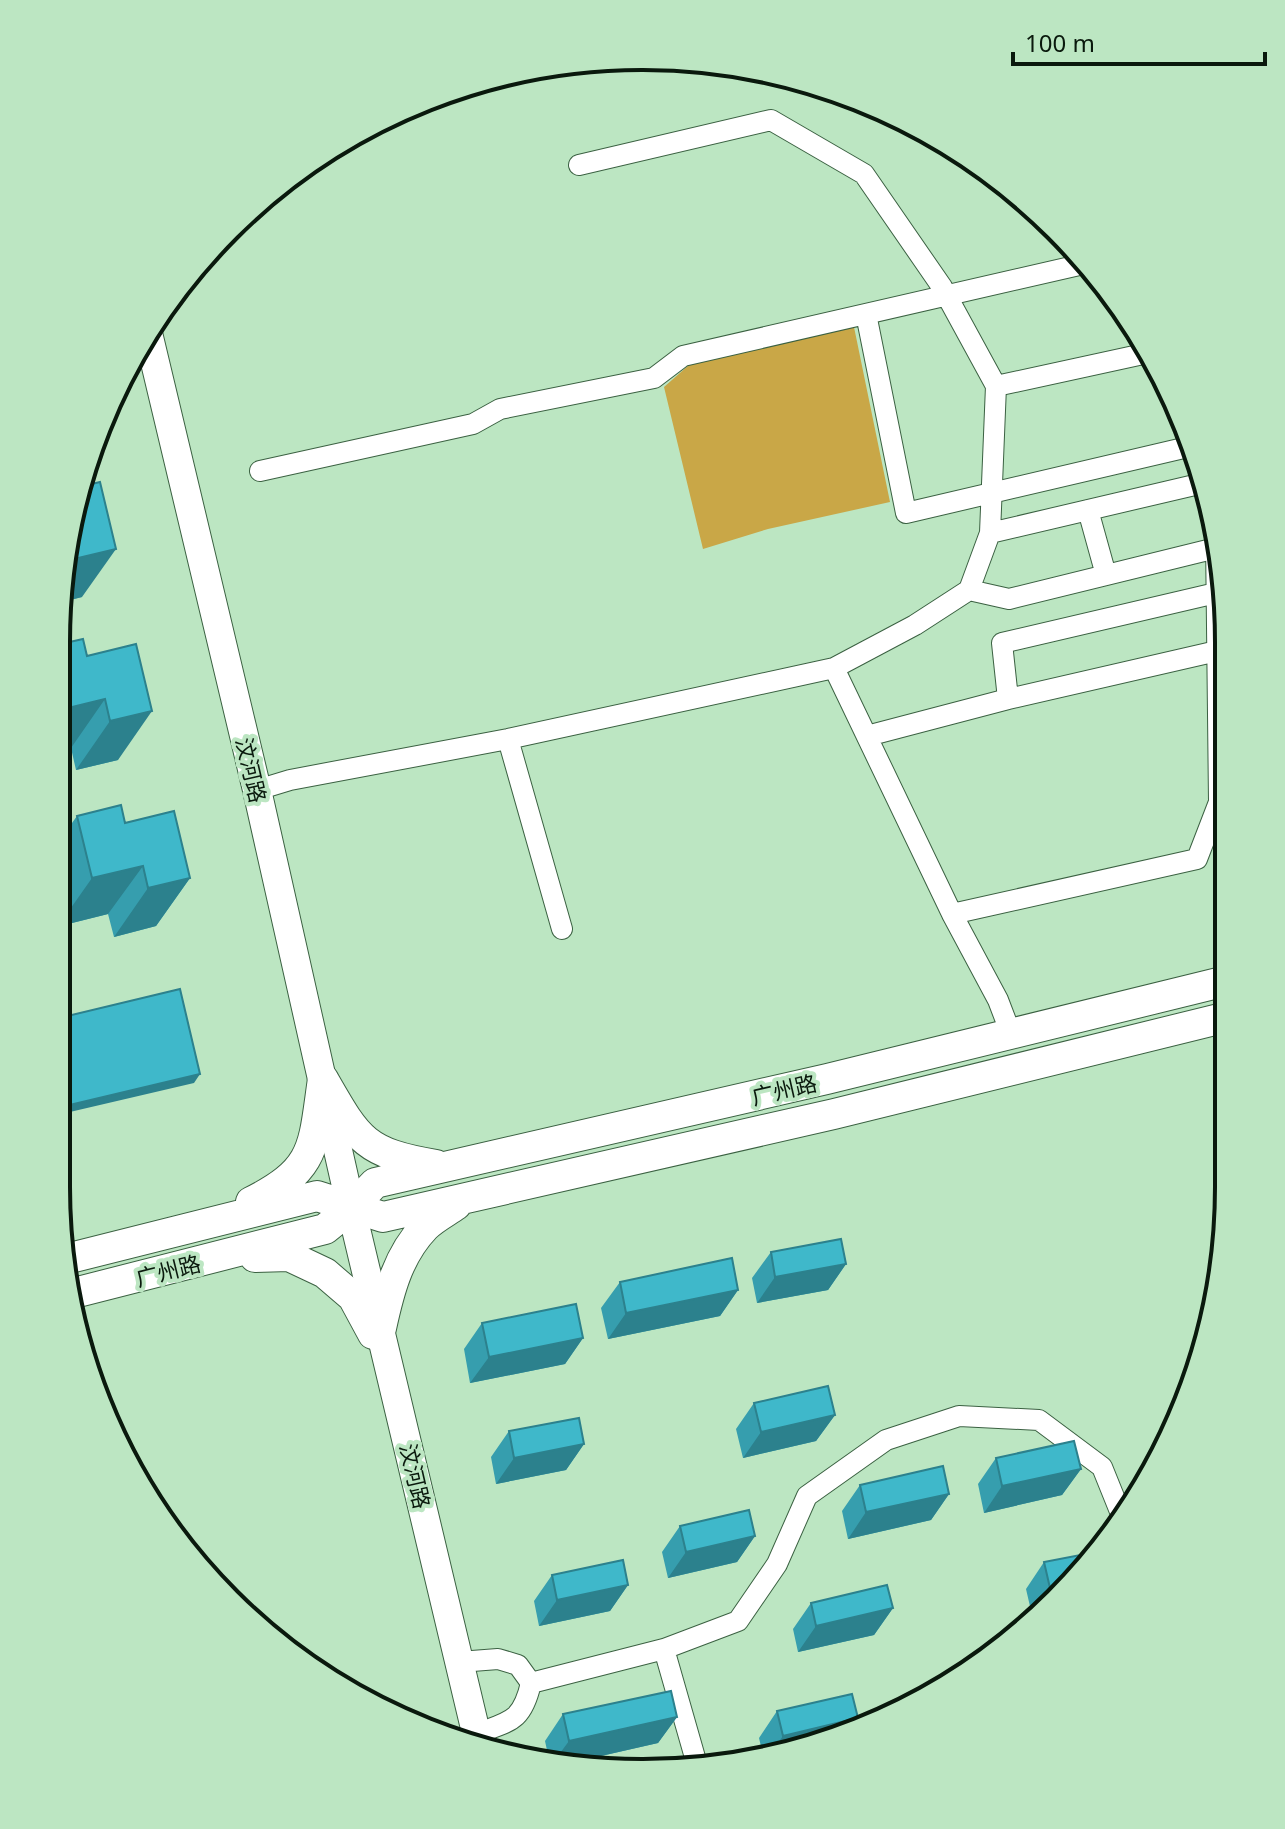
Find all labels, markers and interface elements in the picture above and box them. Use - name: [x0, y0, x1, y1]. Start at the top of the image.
- scale bar: [1013, 16, 1265, 66]
- text: 100 m: [1025, 26, 1095, 59]
- street label: 汶河路: [230, 734, 274, 806]
- street label: 广州路: [748, 1067, 820, 1111]
- street label: 广州路: [132, 1247, 204, 1293]
- street label: 汶河路: [394, 1440, 438, 1512]

